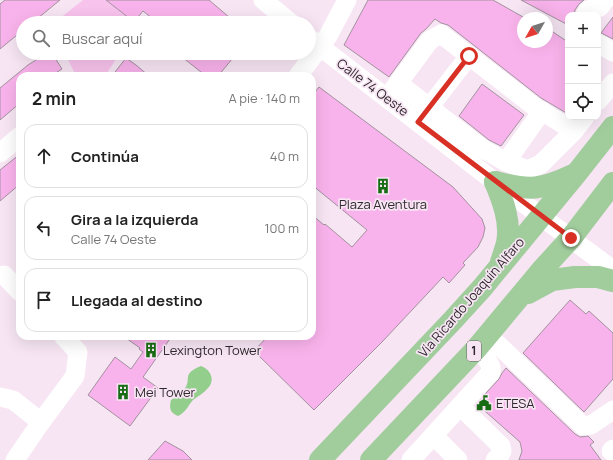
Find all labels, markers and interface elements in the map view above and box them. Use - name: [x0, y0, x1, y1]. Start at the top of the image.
- north arrow: [517, 12, 553, 48]
- map controls: [565, 12, 601, 120]
- button: +: [565, 12, 601, 48]
- search box: [16, 16, 316, 60]
- icon: search: [30, 27, 52, 49]
- text: Buscar aquí: [62, 28, 143, 49]
- route start: [460, 47, 478, 65]
- button: −: [565, 48, 601, 84]
- street label: Calle 74 Oeste: [333, 54, 413, 120]
- button: locate: [565, 84, 601, 120]
- text: 2 min: [32, 87, 76, 110]
- text: A pie · 140 m: [228, 89, 300, 107]
- icon: ahead: [33, 145, 55, 167]
- text: Continúa: [71, 146, 139, 167]
- text: 40 m: [270, 147, 299, 165]
- building icon: Plaza Aventura: [374, 177, 392, 195]
- place label: Plaza Aventura: [339, 195, 427, 213]
- text: Gira a la izquierda: [71, 209, 198, 230]
- icon: left: [33, 217, 55, 239]
- text: 100 m: [264, 219, 299, 237]
- route end: [562, 229, 580, 247]
- text: Calle 74 Oeste: [71, 230, 156, 248]
- street label: Vía Ricardo Joaquín Alfaro: [414, 233, 528, 361]
- icon: arrive: [33, 289, 55, 311]
- text: Llegada al destino: [71, 290, 203, 311]
- building icon: Lexington Tower: [142, 341, 160, 359]
- place label: Lexington Tower: [163, 341, 262, 359]
- road number: 1: [467, 341, 481, 361]
- building icon: Mei Tower: [114, 383, 132, 401]
- place label: Mei Tower: [135, 383, 196, 401]
- public building icon: ETESA: [475, 394, 493, 412]
- place label: ETESA: [496, 394, 534, 412]

